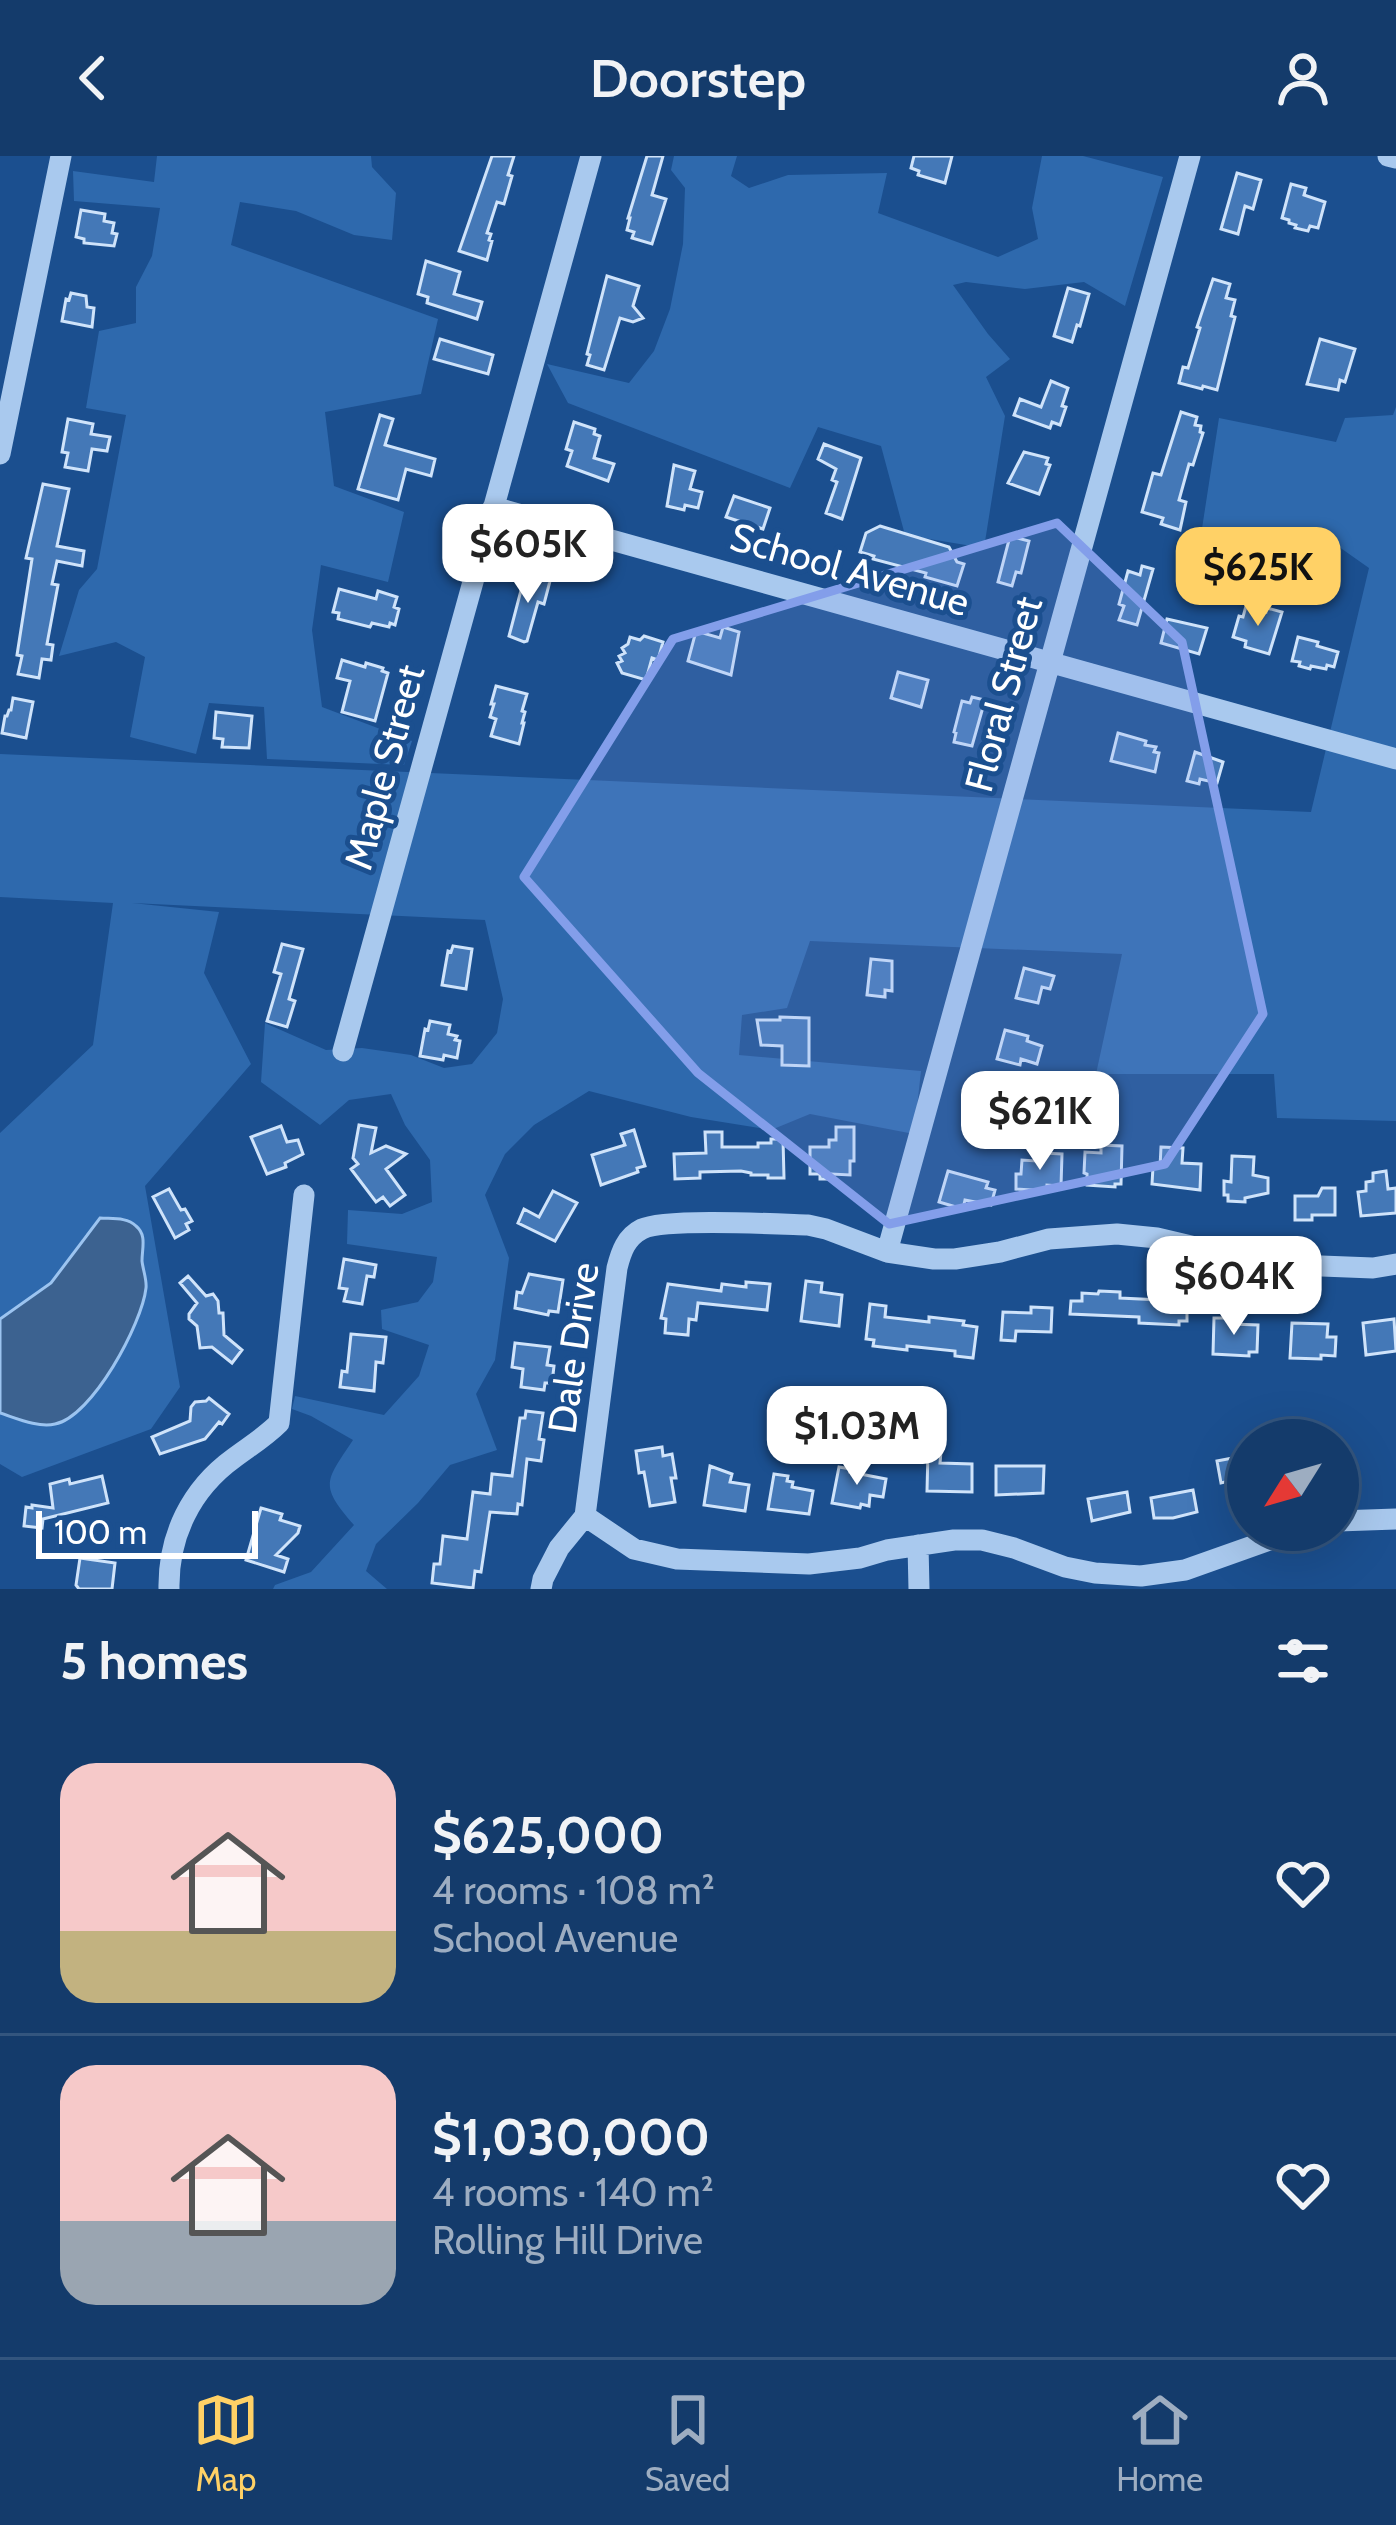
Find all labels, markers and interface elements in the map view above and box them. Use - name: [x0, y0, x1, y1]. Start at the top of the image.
- icon: back: [60, 45, 126, 111]
- text: Doorstep: [590, 45, 806, 111]
- icon: person: [1270, 45, 1336, 111]
- pin: $605K: [444, 504, 612, 606]
- street label: School Avenue: [725, 512, 975, 626]
- text: $605K: [469, 519, 587, 567]
- pin: $625K: [1174, 527, 1342, 629]
- text: $625K: [1203, 542, 1313, 590]
- street label: Floral Street: [954, 591, 1052, 797]
- street label: Maple Street: [334, 659, 434, 875]
- pin: $621K: [956, 1071, 1124, 1173]
- text: $621K: [988, 1086, 1092, 1134]
- pin: $604K: [1150, 1236, 1318, 1338]
- text: $604K: [1174, 1251, 1294, 1299]
- street label: Dale Drive: [537, 1259, 609, 1437]
- pin: $1.03M: [759, 1386, 955, 1488]
- text: $1.03M: [794, 1401, 920, 1449]
- north arrow: [1227, 1419, 1359, 1551]
- map controls: [1227, 1419, 1359, 1551]
- scale bar: [36, 1505, 258, 1558]
- text: 100 m: [54, 1512, 147, 1552]
- icon: filters: [1270, 1628, 1336, 1694]
- text: 5 homes: [60, 1630, 248, 1692]
- text: $625,000: [432, 1804, 664, 1866]
- icon: home: [156, 1811, 300, 1955]
- icon: heart: [1270, 1850, 1336, 1916]
- text: 4 rooms · 108 m²: [432, 1866, 715, 1914]
- text: School Avenue: [432, 1914, 678, 1962]
- text: $1,030,000: [432, 2106, 710, 2168]
- icon: home: [156, 2113, 300, 2257]
- icon: heart: [1270, 2152, 1336, 2218]
- text: 4 rooms · 140 m²: [432, 2168, 714, 2216]
- text: Rolling Hill Drive: [432, 2216, 703, 2264]
- tab: Map: [193, 2387, 259, 2499]
- tab: Saved: [645, 2387, 730, 2499]
- tab: Home: [1116, 2387, 1203, 2499]

